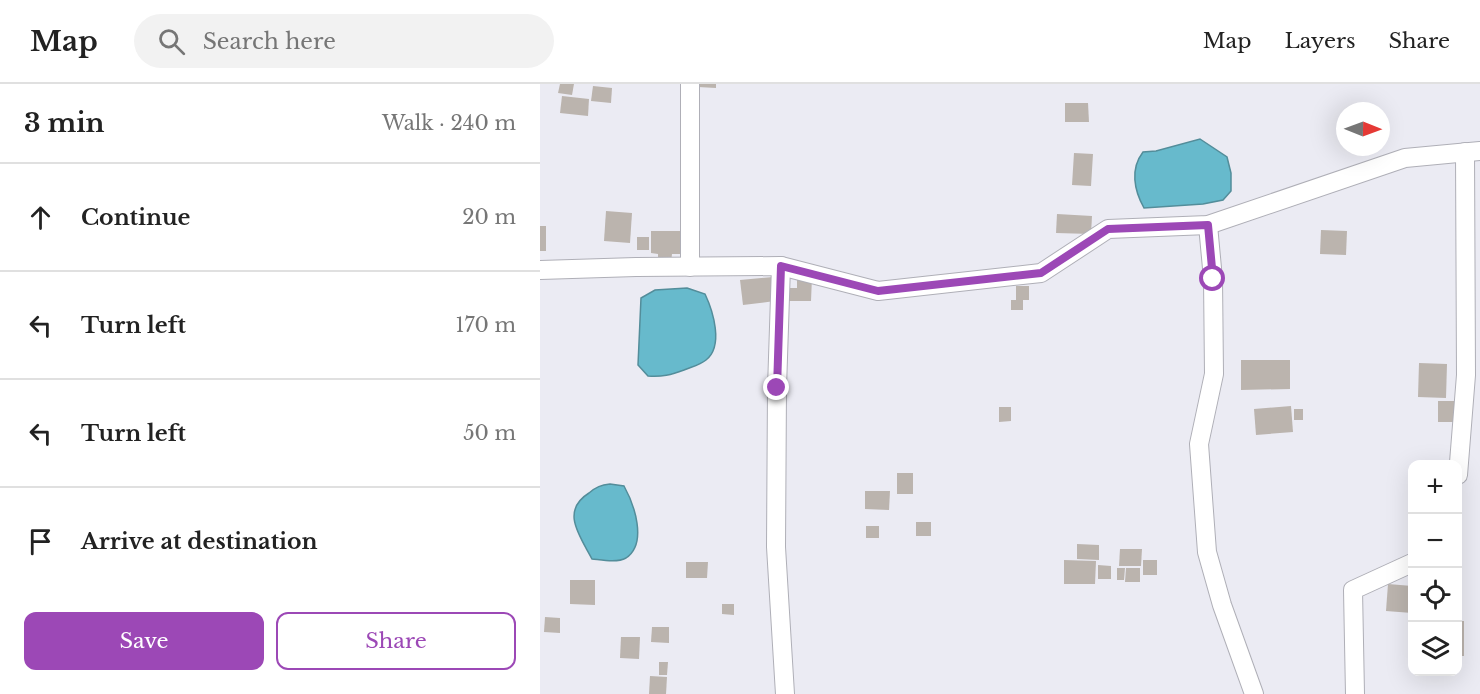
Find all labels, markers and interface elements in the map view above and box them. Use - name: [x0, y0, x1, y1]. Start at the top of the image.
- search box: [134, 14, 554, 68]
- text: Map: [30, 24, 98, 59]
- icon: search: [155, 25, 188, 58]
- text: Search here: [203, 28, 336, 55]
- text: Map: [1203, 28, 1252, 54]
- text: Layers: [1285, 28, 1356, 54]
- text: Share: [1389, 28, 1450, 54]
- north arrow: [1336, 102, 1390, 156]
- text: 3 min: [24, 107, 105, 139]
- text: Walk · 240 m: [382, 111, 516, 135]
- icon: ahead: [24, 201, 57, 234]
- text: Continue: [81, 204, 190, 231]
- text: 20 m: [462, 205, 516, 229]
- route start: [1199, 265, 1225, 291]
- icon: left: [24, 309, 57, 342]
- text: Turn left: [81, 312, 186, 339]
- text: 170 m: [456, 313, 516, 337]
- route end: [763, 374, 789, 400]
- icon: left: [24, 417, 57, 450]
- text: Turn left: [81, 420, 186, 447]
- text: 50 m: [463, 421, 516, 445]
- map controls: [1408, 460, 1462, 676]
- button: +: [1408, 460, 1462, 514]
- button: −: [1408, 514, 1462, 568]
- icon: arrive: [24, 525, 57, 558]
- text: Arrive at destination: [81, 528, 318, 555]
- button: locate: [1408, 568, 1462, 622]
- button: Save: [24, 612, 264, 670]
- button: Share: [276, 612, 516, 670]
- button: layers: [1408, 622, 1462, 676]

